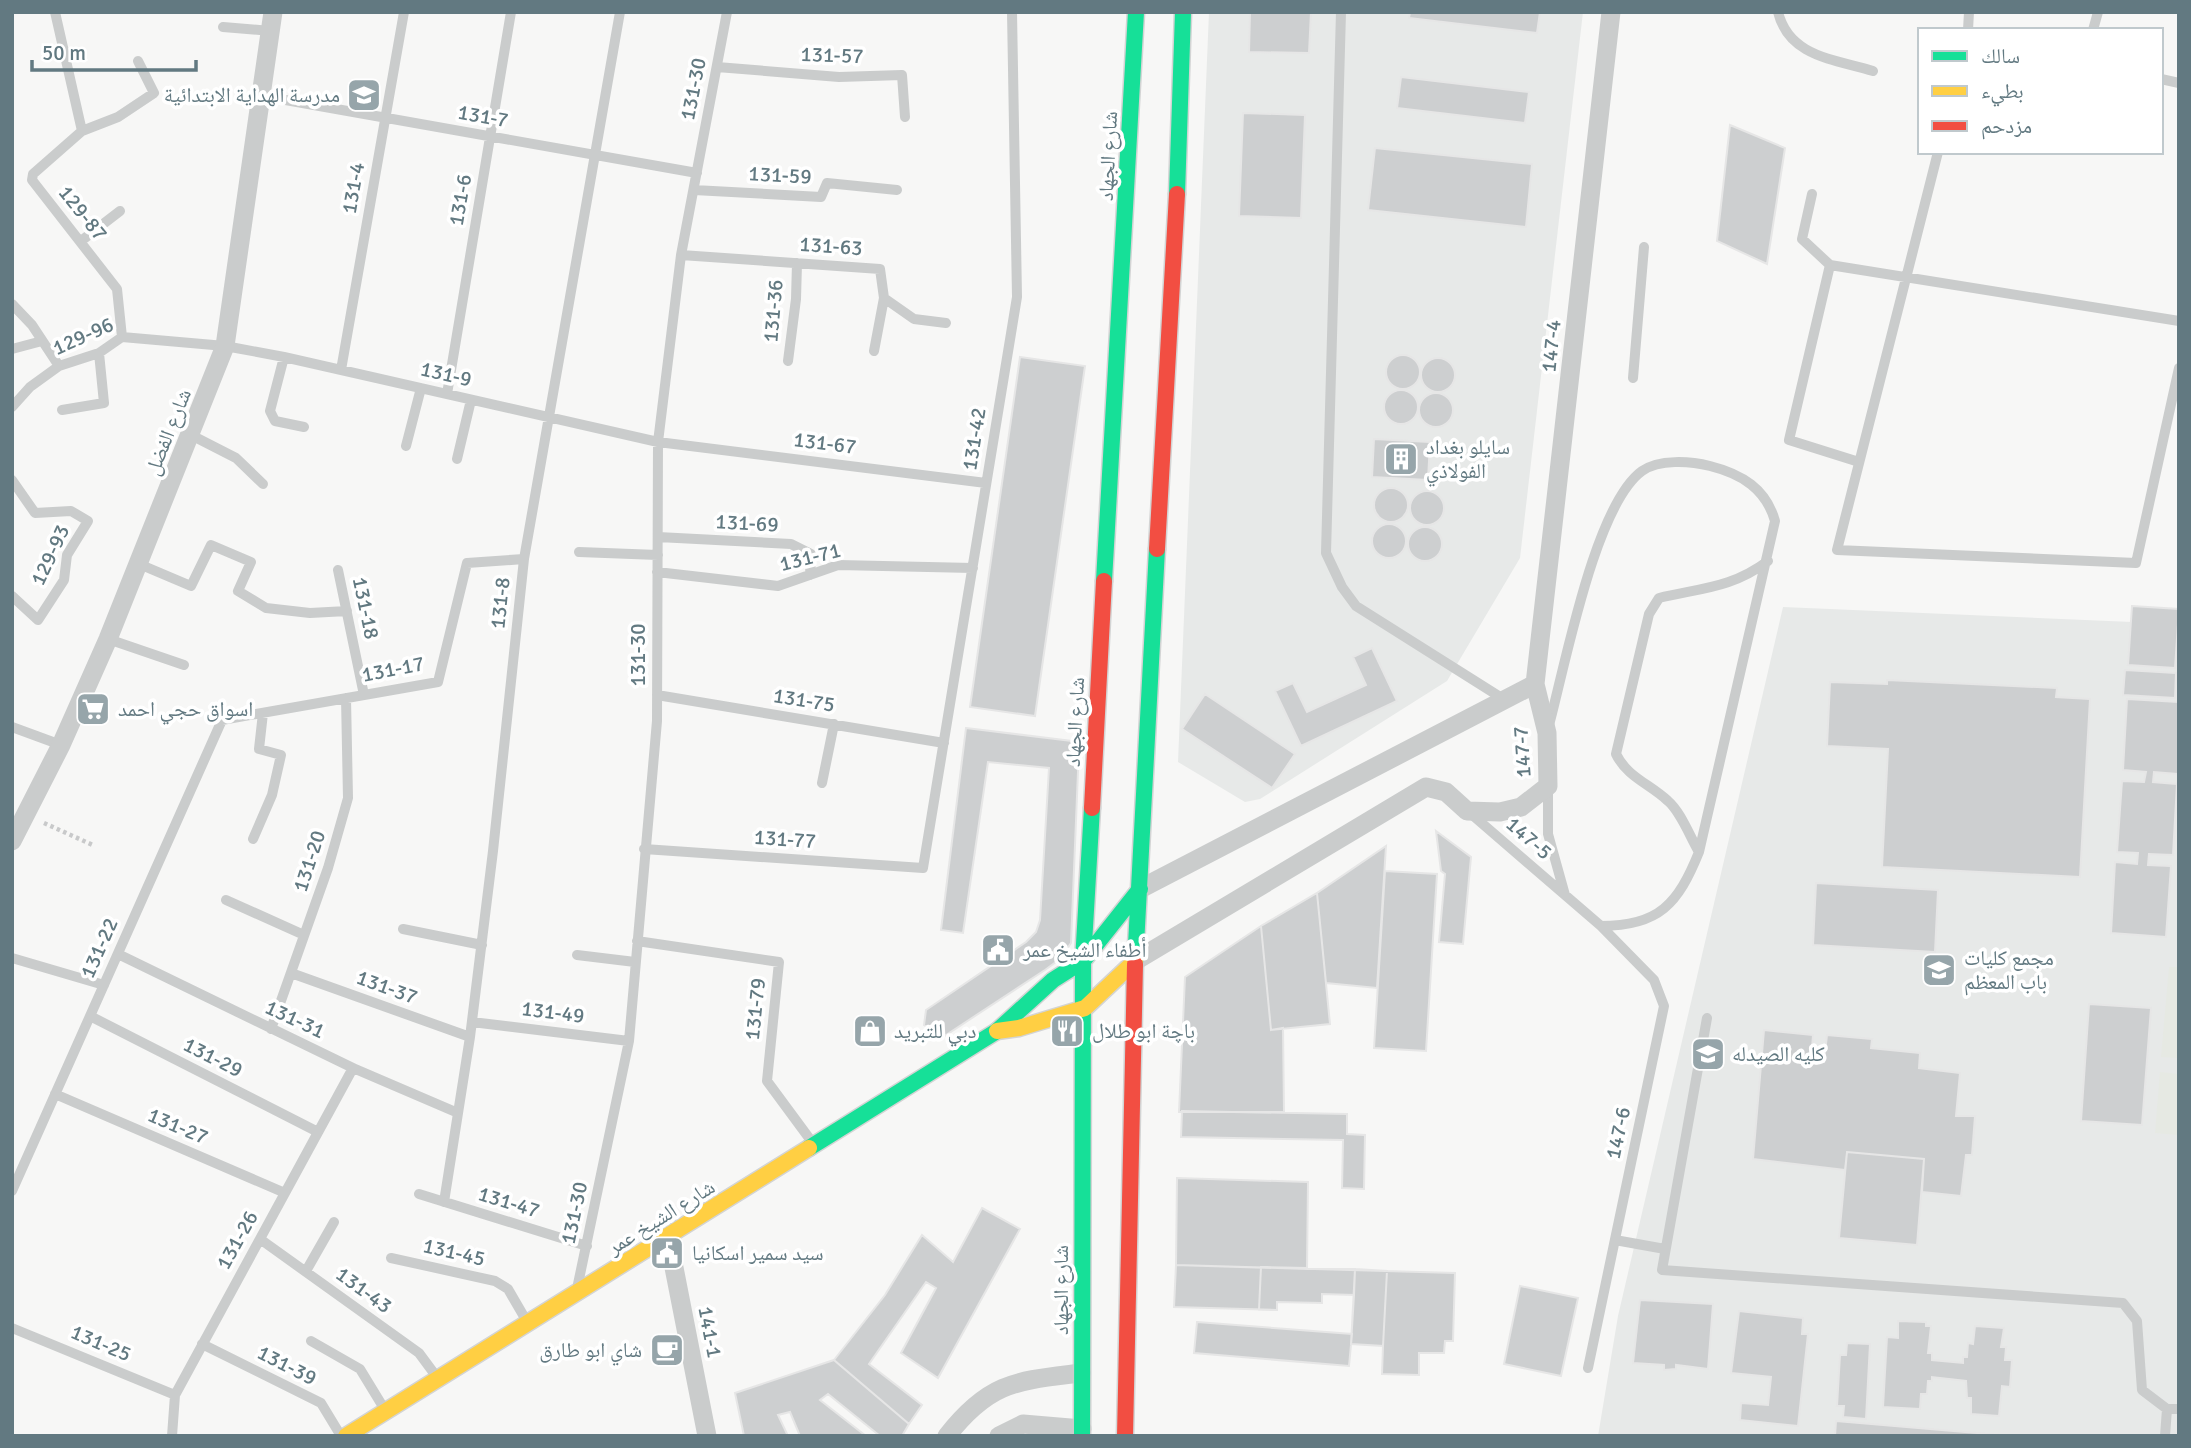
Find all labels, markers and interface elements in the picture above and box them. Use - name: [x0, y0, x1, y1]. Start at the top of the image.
- scale bar: [32, 28, 196, 72]
- legend: [1918, 28, 2163, 154]
- text: 50 m: [42, 40, 86, 66]
- street label: 131-57: [800, 41, 864, 69]
- text: سالك: [1981, 43, 2020, 69]
- street label: 131-30: [674, 55, 712, 123]
- school or university icon: مدرسة الهداية الابتدائية: [345, 76, 383, 114]
- text: بطيء: [1981, 78, 2024, 107]
- place label: مدرسة الهداية الابتدائية: [164, 82, 340, 108]
- street label: 131-7: [456, 99, 510, 133]
- street label: شارع الجهاد: [1093, 110, 1123, 202]
- text: مزدحم: [1981, 113, 2032, 140]
- street label: 131-4: [336, 160, 370, 216]
- street label: 131-59: [748, 160, 812, 190]
- street label: 131-6: [443, 172, 477, 228]
- street label: 129-87: [53, 180, 113, 246]
- street label: 131-63: [799, 231, 863, 261]
- street label: 131-36: [757, 278, 789, 344]
- street label: 129-96: [48, 311, 118, 361]
- street label: 147-4: [1535, 318, 1567, 374]
- street label: 131-9: [418, 355, 474, 393]
- street label: شارع الفضل: [139, 385, 197, 479]
- street label: 131-42: [956, 406, 992, 472]
- street label: 131-67: [792, 426, 858, 460]
- place label: سايلو بغداد الفولاذي: [1426, 434, 1510, 487]
- building icon: سايلو بغداد الفولاذي: [1382, 440, 1420, 478]
- street label: 131-69: [715, 508, 779, 538]
- street label: 129-93: [25, 520, 75, 590]
- street label: 131-71: [777, 537, 843, 577]
- street label: 131-18: [347, 574, 385, 642]
- street label: 131-8: [484, 576, 516, 630]
- street label: 131-30: [625, 623, 651, 687]
- street label: 131-17: [359, 650, 427, 688]
- street label: شارع الجهاد: [1060, 676, 1090, 768]
- street label: 131-75: [771, 682, 837, 718]
- supermarket icon: اسواق حجي احمد: [74, 690, 112, 728]
- place label: اسواق حجي احمد: [118, 696, 253, 725]
- street label: 147-7: [1507, 725, 1537, 779]
- street label: 147-5: [1501, 811, 1557, 865]
- street label: 131-77: [753, 824, 817, 854]
- street label: 131-20: [287, 827, 331, 895]
- street label: 131-22: [74, 914, 124, 982]
- public building icon: أطفاء الشيخ عمر: [979, 931, 1017, 969]
- place label: أطفاء الشيخ عمر: [1022, 937, 1146, 963]
- place label: مجمع كليات باب المعظم: [1964, 945, 2054, 996]
- school or university icon: مجمع كليات باب المعظم: [1920, 951, 1958, 989]
- street label: 131-37: [353, 964, 421, 1010]
- street label: 131-79: [739, 977, 771, 1041]
- street label: 131-31: [261, 994, 329, 1044]
- street label: 131-49: [520, 995, 586, 1029]
- shop icon: دبي للتبريد: [851, 1012, 889, 1050]
- restaurant icon: باچة ابو طلال: [1048, 1012, 1086, 1050]
- place label: دبي للتبريد: [894, 1018, 976, 1047]
- place label: باچة ابو طلال: [1092, 1018, 1195, 1044]
- street label: 131-29: [179, 1031, 247, 1083]
- school or university icon: كليه الصيدله: [1689, 1035, 1727, 1073]
- place label: كليه الصيدله: [1732, 1041, 1825, 1067]
- street label: 131-27: [144, 1102, 212, 1150]
- street label: 147-6: [1600, 1105, 1636, 1161]
- street label: شارع الشيخ عمر: [602, 1174, 720, 1261]
- street label: 131-30: [555, 1179, 593, 1247]
- street label: 131-47: [475, 1180, 543, 1224]
- street label: 131-26: [210, 1206, 264, 1274]
- street label: 131-45: [420, 1232, 488, 1272]
- public building icon: سيد سمير اسكانيا: [648, 1234, 686, 1272]
- place label: سيد سمير اسكانيا: [692, 1240, 824, 1266]
- street label: شارع الجهاد: [1048, 1245, 1074, 1335]
- street label: 131-43: [331, 1261, 397, 1319]
- street label: 141-1: [692, 1304, 728, 1360]
- street label: 131-25: [67, 1319, 135, 1367]
- cafe icon: شاي ابو طارق: [648, 1331, 686, 1369]
- place label: شاي ابو طارق: [539, 1337, 642, 1366]
- street label: 131-39: [253, 1339, 321, 1391]

